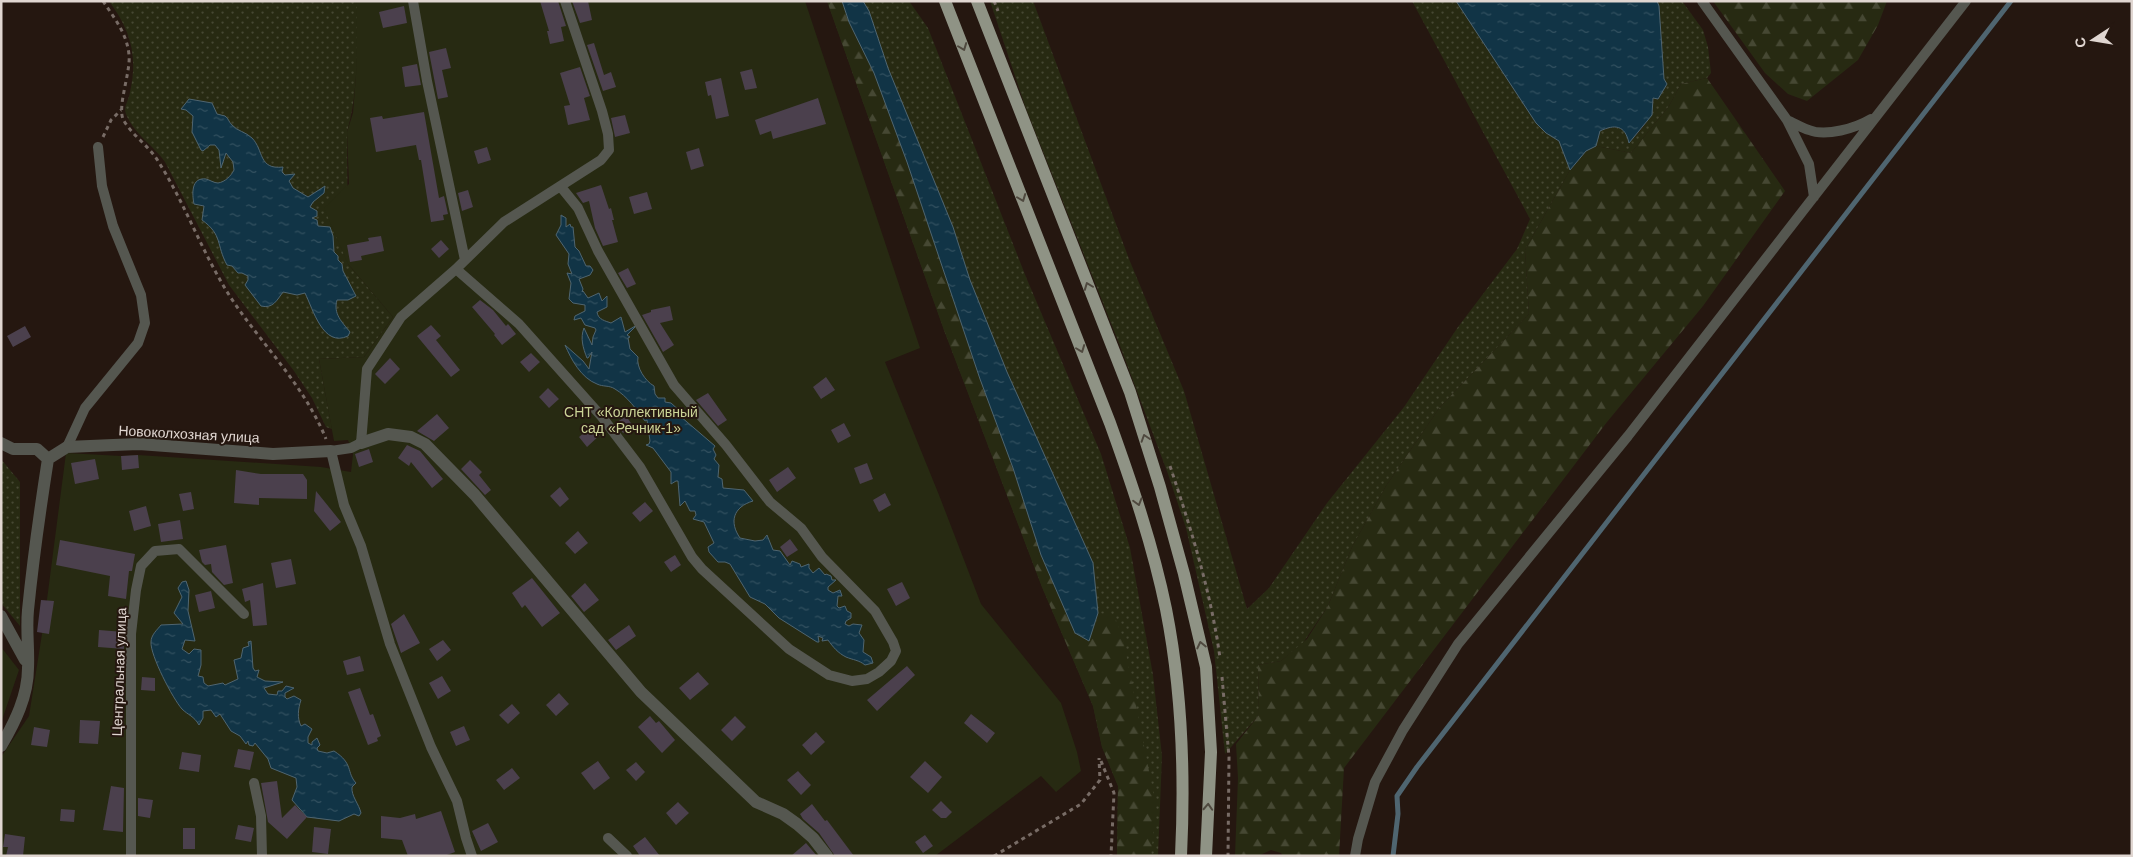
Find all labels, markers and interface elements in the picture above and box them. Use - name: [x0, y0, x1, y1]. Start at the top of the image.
- north arrow: [2068, 15, 2118, 65]
- text: С: [2071, 36, 2089, 49]
- one-way arrow: [957, 42, 967, 50]
- one-way arrow: [1016, 193, 1026, 202]
- one-way arrow: [1084, 282, 1094, 291]
- one-way arrow: [1075, 344, 1085, 353]
- park label: СНТ «Коллективный сад «Речник-1»: [564, 404, 698, 436]
- street label: Новоколхозная улица: [118, 422, 260, 446]
- one-way arrow: [1140, 434, 1150, 443]
- one-way arrow: [1132, 497, 1142, 505]
- street label: Центральная улица: [109, 607, 129, 737]
- one-way arrow: [1196, 641, 1207, 650]
- one-way arrow: [1203, 803, 1214, 811]

